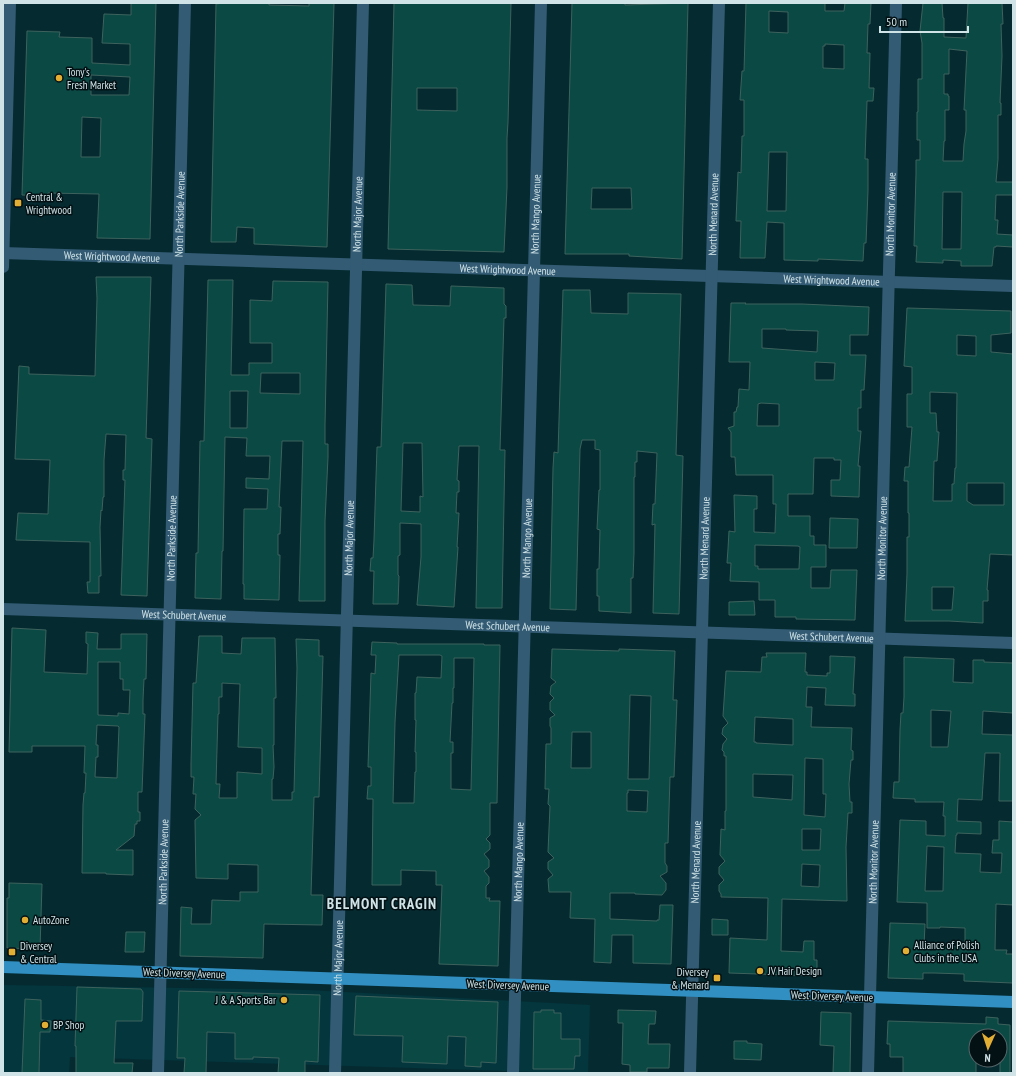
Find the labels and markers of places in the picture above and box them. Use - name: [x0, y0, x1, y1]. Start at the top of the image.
- place label: Tony's Fresh Market: [67, 65, 116, 92]
- marker: Tony's Fresh Market: [54, 73, 64, 83]
- place label: Central & Wrightwood: [26, 190, 72, 217]
- marker: Central & Wrightwood: [13, 198, 23, 208]
- place label: AutoZone: [33, 913, 70, 927]
- marker: AutoZone: [20, 915, 30, 925]
- place label: Alliance of Polish Clubs in the USA: [914, 938, 979, 965]
- place label: Diversey & Central: [20, 939, 57, 966]
- marker: Alliance of Polish Clubs in the USA: [901, 946, 911, 956]
- marker: Diversey & Central: [7, 947, 17, 957]
- place label: JV Hair Design: [767, 964, 822, 978]
- place label: Diversey & Menard: [671, 965, 710, 992]
- marker: JV Hair Design: [755, 966, 765, 976]
- marker: Diversey & Menard: [712, 973, 722, 983]
- place label: J & A Sports Bar: [214, 993, 276, 1007]
- marker: J & A Sports Bar: [279, 995, 289, 1005]
- place label: BP Shop: [53, 1018, 84, 1032]
- marker: BP Shop: [40, 1020, 50, 1030]

